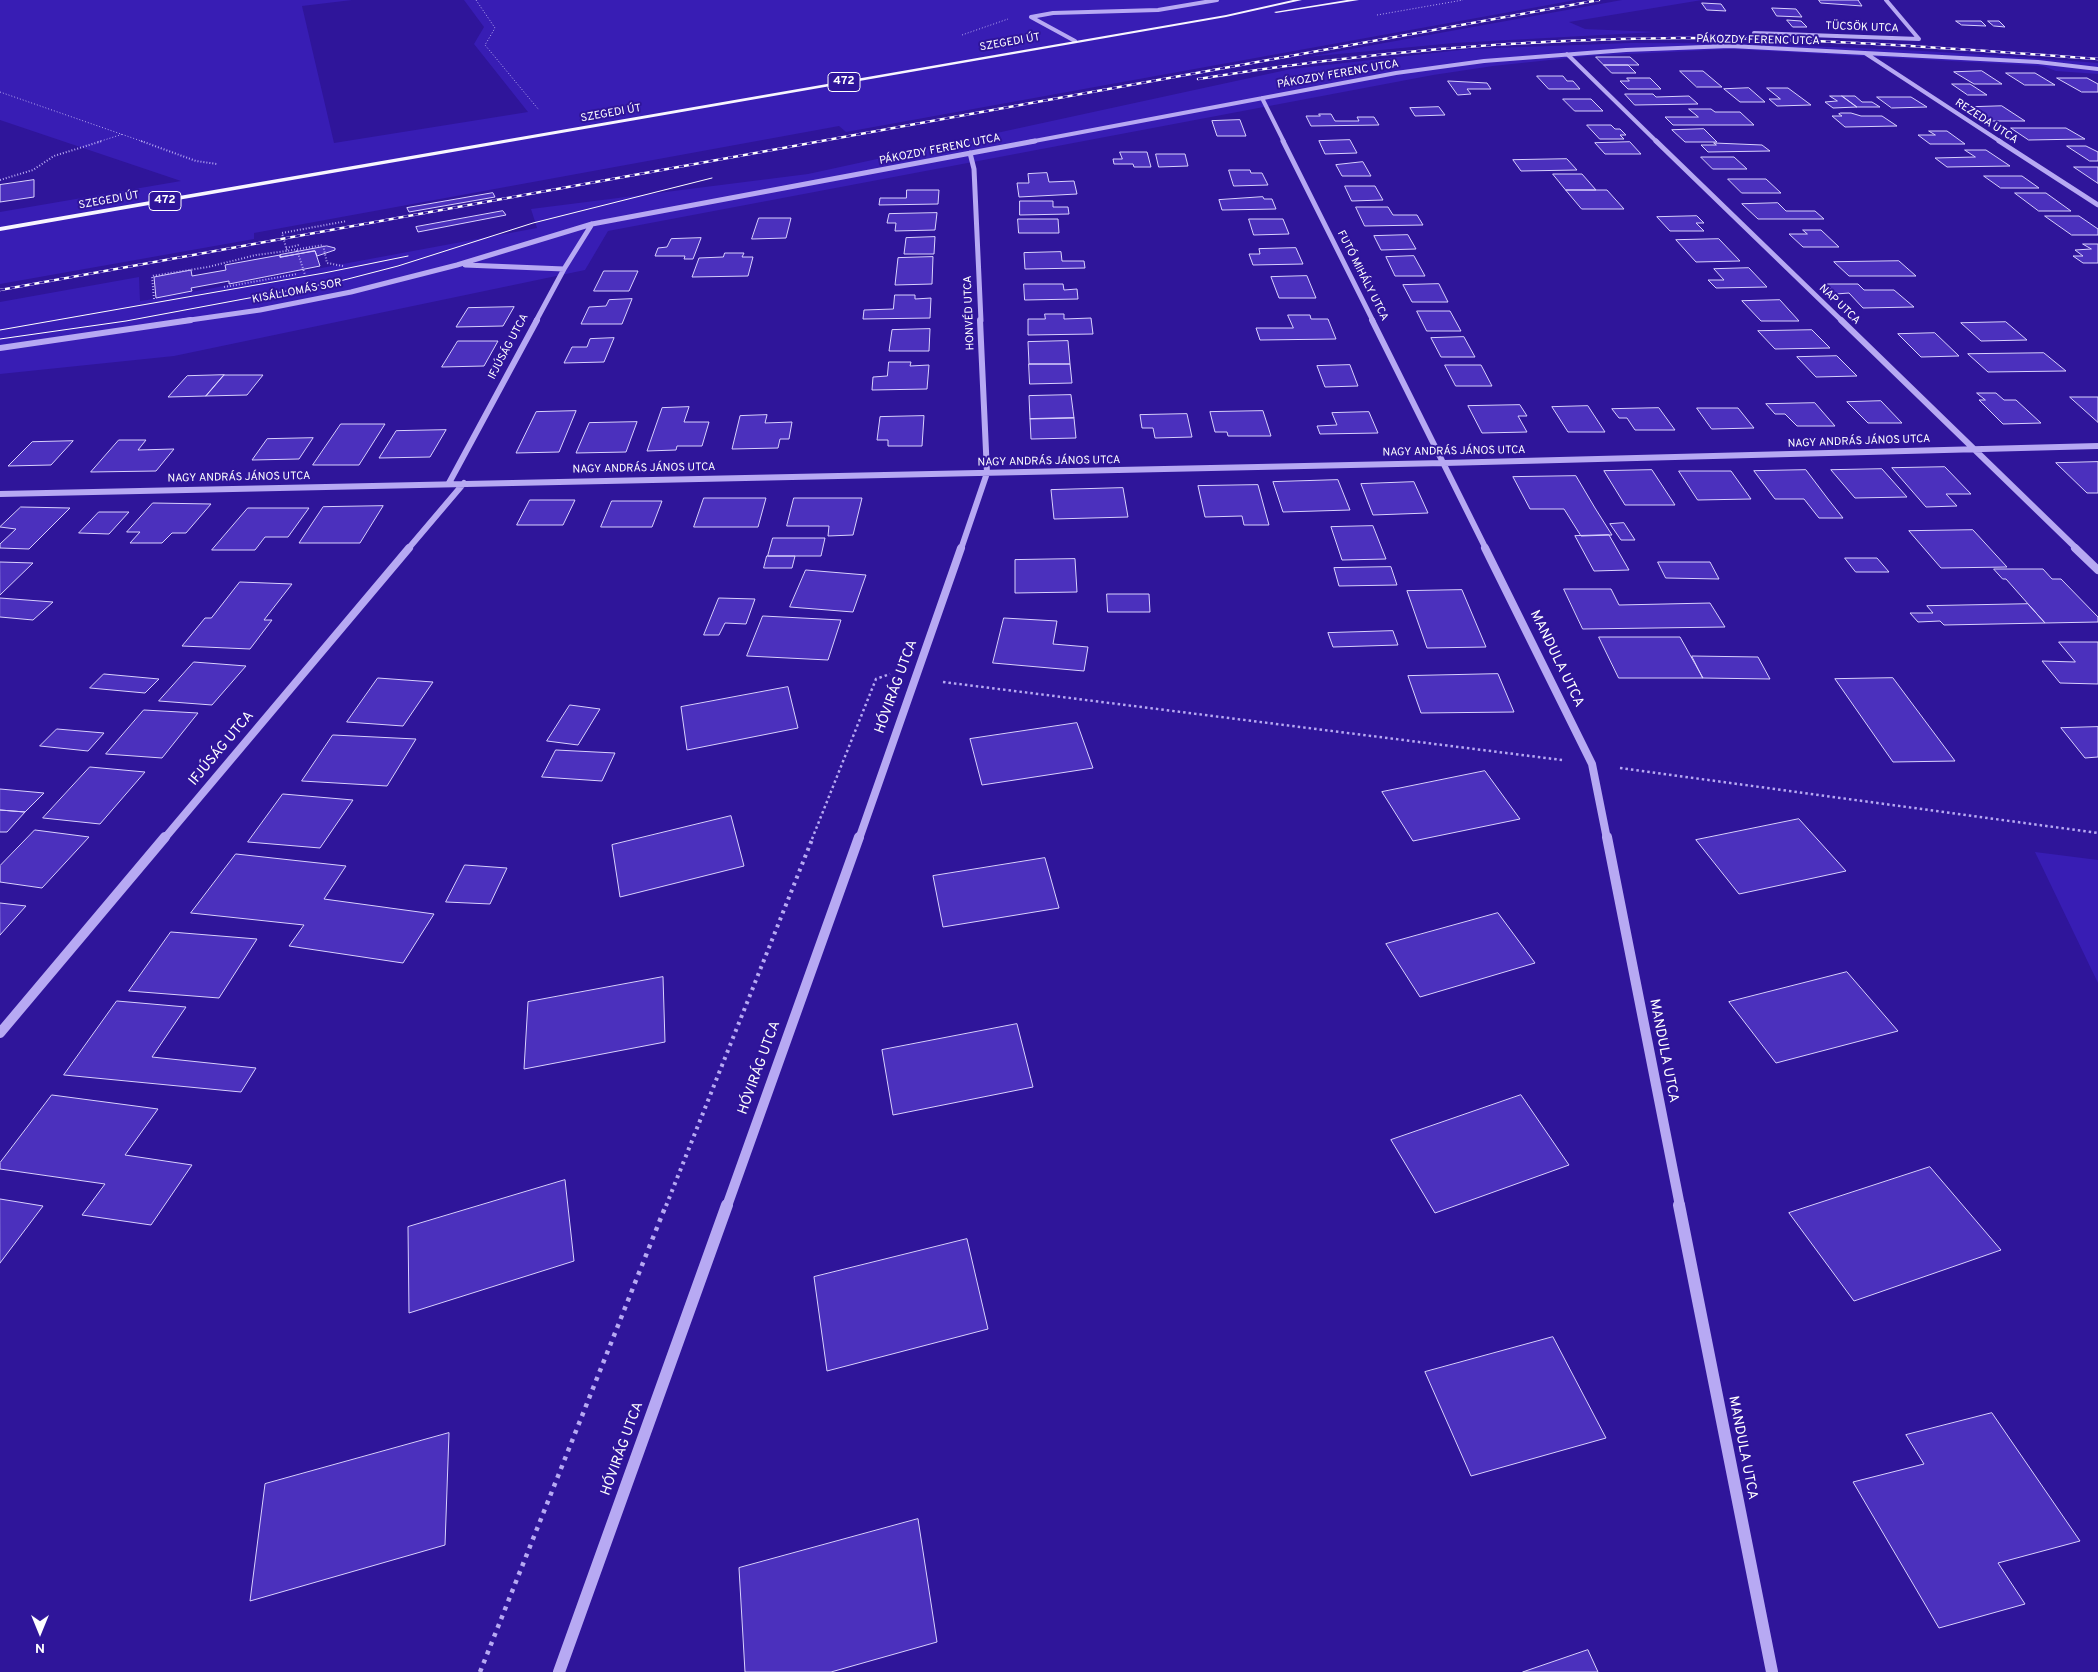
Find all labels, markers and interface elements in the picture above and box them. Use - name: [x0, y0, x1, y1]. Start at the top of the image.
- street label: TÜCSÖK UTCA: [1825, 20, 1899, 36]
- street label: SZEGEDI ÚT: [979, 31, 1041, 55]
- street label: PÁKOZDY FERENC UTCA: [1696, 33, 1820, 49]
- street label: PÁKOZDY FERENC UTCA: [1276, 58, 1400, 92]
- road number: 472: [828, 72, 860, 91]
- street label: REZEDA UTCA: [1952, 97, 2020, 147]
- street label: SZEGEDI ÚT: [580, 102, 642, 126]
- street label: PÁKOZDY FERENC UTCA: [878, 132, 1002, 168]
- street label: SZEGEDI ÚT: [78, 189, 140, 213]
- road number: 472: [149, 192, 181, 210]
- street label: FUTÓ MIHÁLY UTCA: [1333, 229, 1391, 323]
- street label: HONVÉD UTCA: [962, 275, 978, 351]
- street label: KISÁLLOMÁS SOR: [251, 277, 343, 307]
- street label: NAP UTCA: [1816, 282, 1862, 328]
- street label: IFJÚSÁG UTCA: [486, 312, 532, 382]
- street label: NAGY ANDRÁS JÁNOS UTCA: [1787, 433, 1931, 451]
- street label: NAGY ANDRÁS JÁNOS UTCA: [1382, 444, 1526, 460]
- street label: NAGY ANDRÁS JÁNOS UTCA: [977, 454, 1121, 470]
- street label: NAGY ANDRÁS JÁNOS UTCA: [572, 461, 716, 477]
- street label: NAGY ANDRÁS JÁNOS UTCA: [167, 470, 311, 486]
- street label: MANDULA UTCA: [1525, 608, 1587, 710]
- street label: HÓVIRÁG UTCA: [872, 638, 922, 736]
- street label: IFJÚSÁG UTCA: [186, 708, 258, 790]
- street label: MANDULA UTCA: [1645, 998, 1681, 1104]
- street label: HÓVIRÁG UTCA: [735, 1019, 785, 1117]
- street label: MANDULA UTCA: [1724, 1395, 1760, 1501]
- street label: HÓVIRÁG UTCA: [598, 1400, 648, 1498]
- north arrow: [15, 1607, 65, 1657]
- text: N: [35, 1639, 45, 1656]

